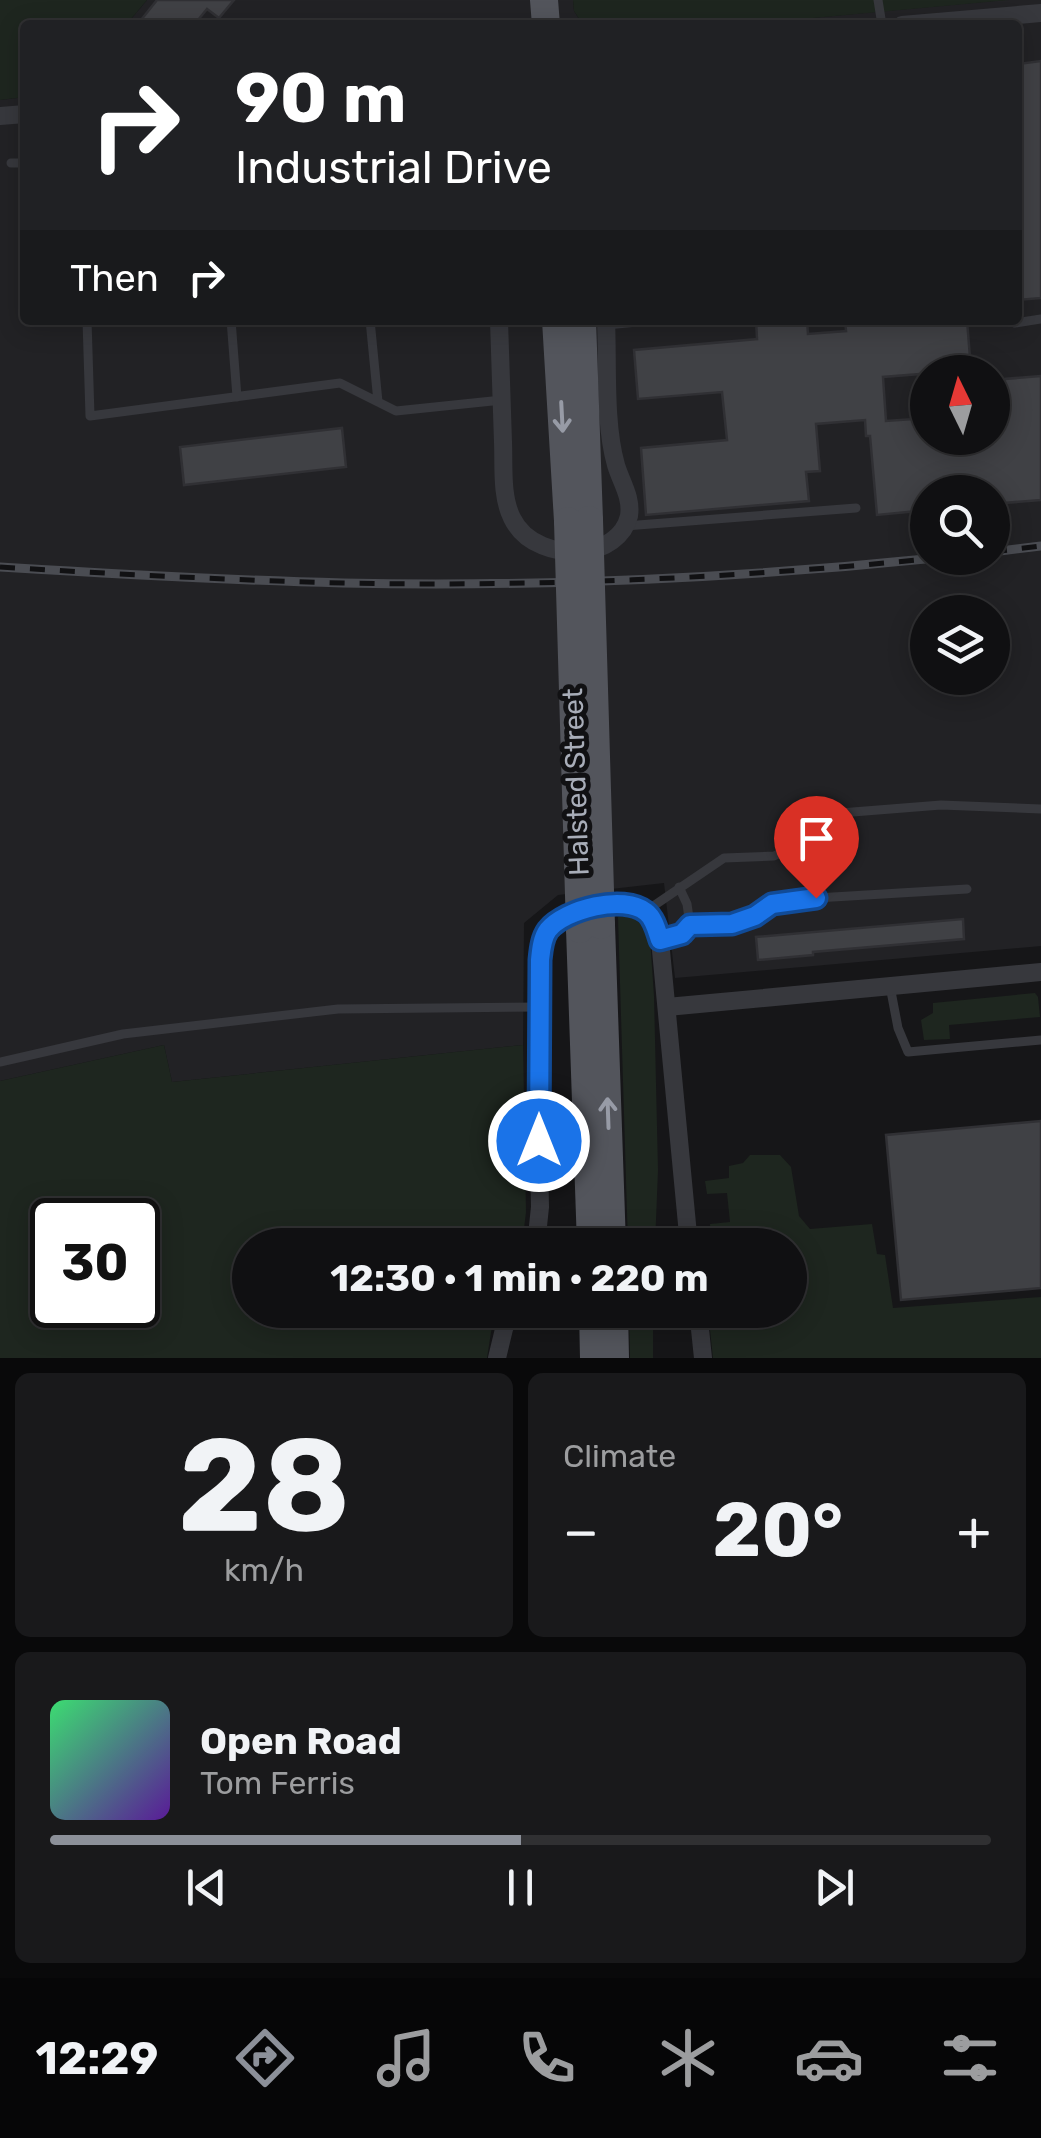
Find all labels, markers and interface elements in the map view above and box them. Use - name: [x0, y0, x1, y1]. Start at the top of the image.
- text: 90 m: [235, 57, 407, 140]
- icon: right: [70, 60, 200, 190]
- text: Industrial Drive: [235, 141, 552, 194]
- icon: right: [179, 250, 234, 305]
- text: Then: [70, 255, 159, 301]
- north arrow: [910, 355, 1010, 455]
- map controls: [910, 355, 1010, 695]
- one-way arrow: [553, 401, 572, 433]
- button: search: [910, 475, 1010, 575]
- button: layers: [910, 595, 1010, 695]
- street label: Halsted Street: [556, 688, 596, 876]
- pin: [774, 796, 859, 899]
- icon: arrive: [789, 811, 844, 866]
- position arrow: [487, 1089, 591, 1193]
- one-way arrow: [598, 1097, 617, 1129]
- speed limit sign: 30: [30, 1198, 160, 1328]
- text: 12:30 · 1 min · 220 m: [330, 1255, 709, 1301]
- text: 28: [178, 1408, 350, 1563]
- text: Climate: [563, 1437, 676, 1475]
- text: 20°: [712, 1486, 843, 1575]
- text: −: [563, 1499, 599, 1564]
- text: +: [957, 1499, 991, 1564]
- text: km/h: [224, 1551, 304, 1589]
- text: Open Road: [200, 1718, 402, 1764]
- text: Tom Ferris: [200, 1764, 355, 1802]
- icon: previous: [179, 1860, 234, 1915]
- icon: pause: [493, 1860, 548, 1915]
- icon: next: [807, 1860, 862, 1915]
- icon: directions: [230, 2023, 300, 2093]
- icon: music: [371, 2023, 441, 2093]
- icon: phone: [512, 2023, 582, 2093]
- icon: climate: [653, 2023, 723, 2093]
- icon: car: [794, 2023, 864, 2093]
- icon: filters: [935, 2023, 1005, 2093]
- text: 12:29: [36, 2032, 158, 2085]

